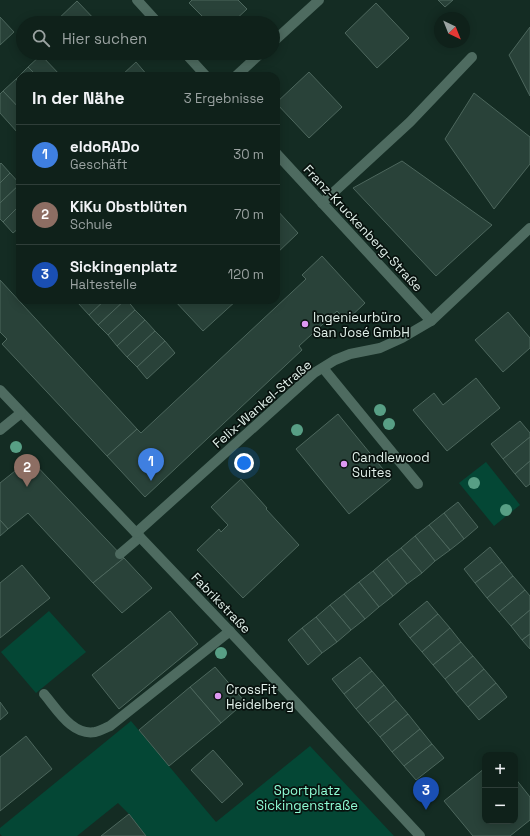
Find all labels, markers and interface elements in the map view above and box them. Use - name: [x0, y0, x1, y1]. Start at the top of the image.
- north arrow: [434, 12, 470, 48]
- search box: [16, 16, 280, 60]
- icon: search: [30, 27, 52, 49]
- text: Hier suchen: [62, 29, 147, 48]
- text: In der Nähe: [32, 87, 124, 109]
- text: 3 Ergebnisse: [184, 90, 264, 107]
- text: eldoRADo: [70, 137, 140, 156]
- text: 1: [42, 146, 48, 163]
- text: 30 m: [233, 146, 264, 163]
- text: Geschäft: [70, 156, 127, 173]
- street label: Franz-Kruckenberg-Straße: [300, 161, 426, 295]
- text: KiKu Obstblüten: [70, 197, 187, 216]
- text: 2: [41, 206, 49, 223]
- text: 70 m: [234, 206, 264, 223]
- text: Schule: [70, 216, 112, 233]
- text: Sickingenplatz: [70, 257, 177, 276]
- text: 3: [41, 266, 49, 283]
- text: 120 m: [228, 266, 264, 283]
- text: Haltestelle: [70, 276, 137, 293]
- place label: Ingenieurbüro San José GmbH: [313, 309, 410, 341]
- marker: Ingenieurbüro San José GmbH: [300, 319, 310, 329]
- street label: Felix-Wankel-Straße: [209, 356, 315, 452]
- pin: 1: [138, 448, 164, 481]
- place label: Candlewood Suites: [352, 449, 430, 481]
- your location: [234, 453, 254, 473]
- pin: 2: [14, 454, 40, 487]
- marker: Candlewood Suites: [339, 459, 349, 469]
- street label: Fabrikstraße: [188, 569, 254, 637]
- place label: CrossFit Heidelberg: [226, 681, 294, 713]
- marker: CrossFit Heidelberg: [213, 691, 223, 701]
- map controls: [482, 752, 518, 824]
- button: +: [482, 752, 518, 788]
- pin: 3: [413, 777, 439, 810]
- park label: Sportplatz Sickingenstraße: [256, 782, 358, 814]
- button: −: [482, 788, 518, 824]

